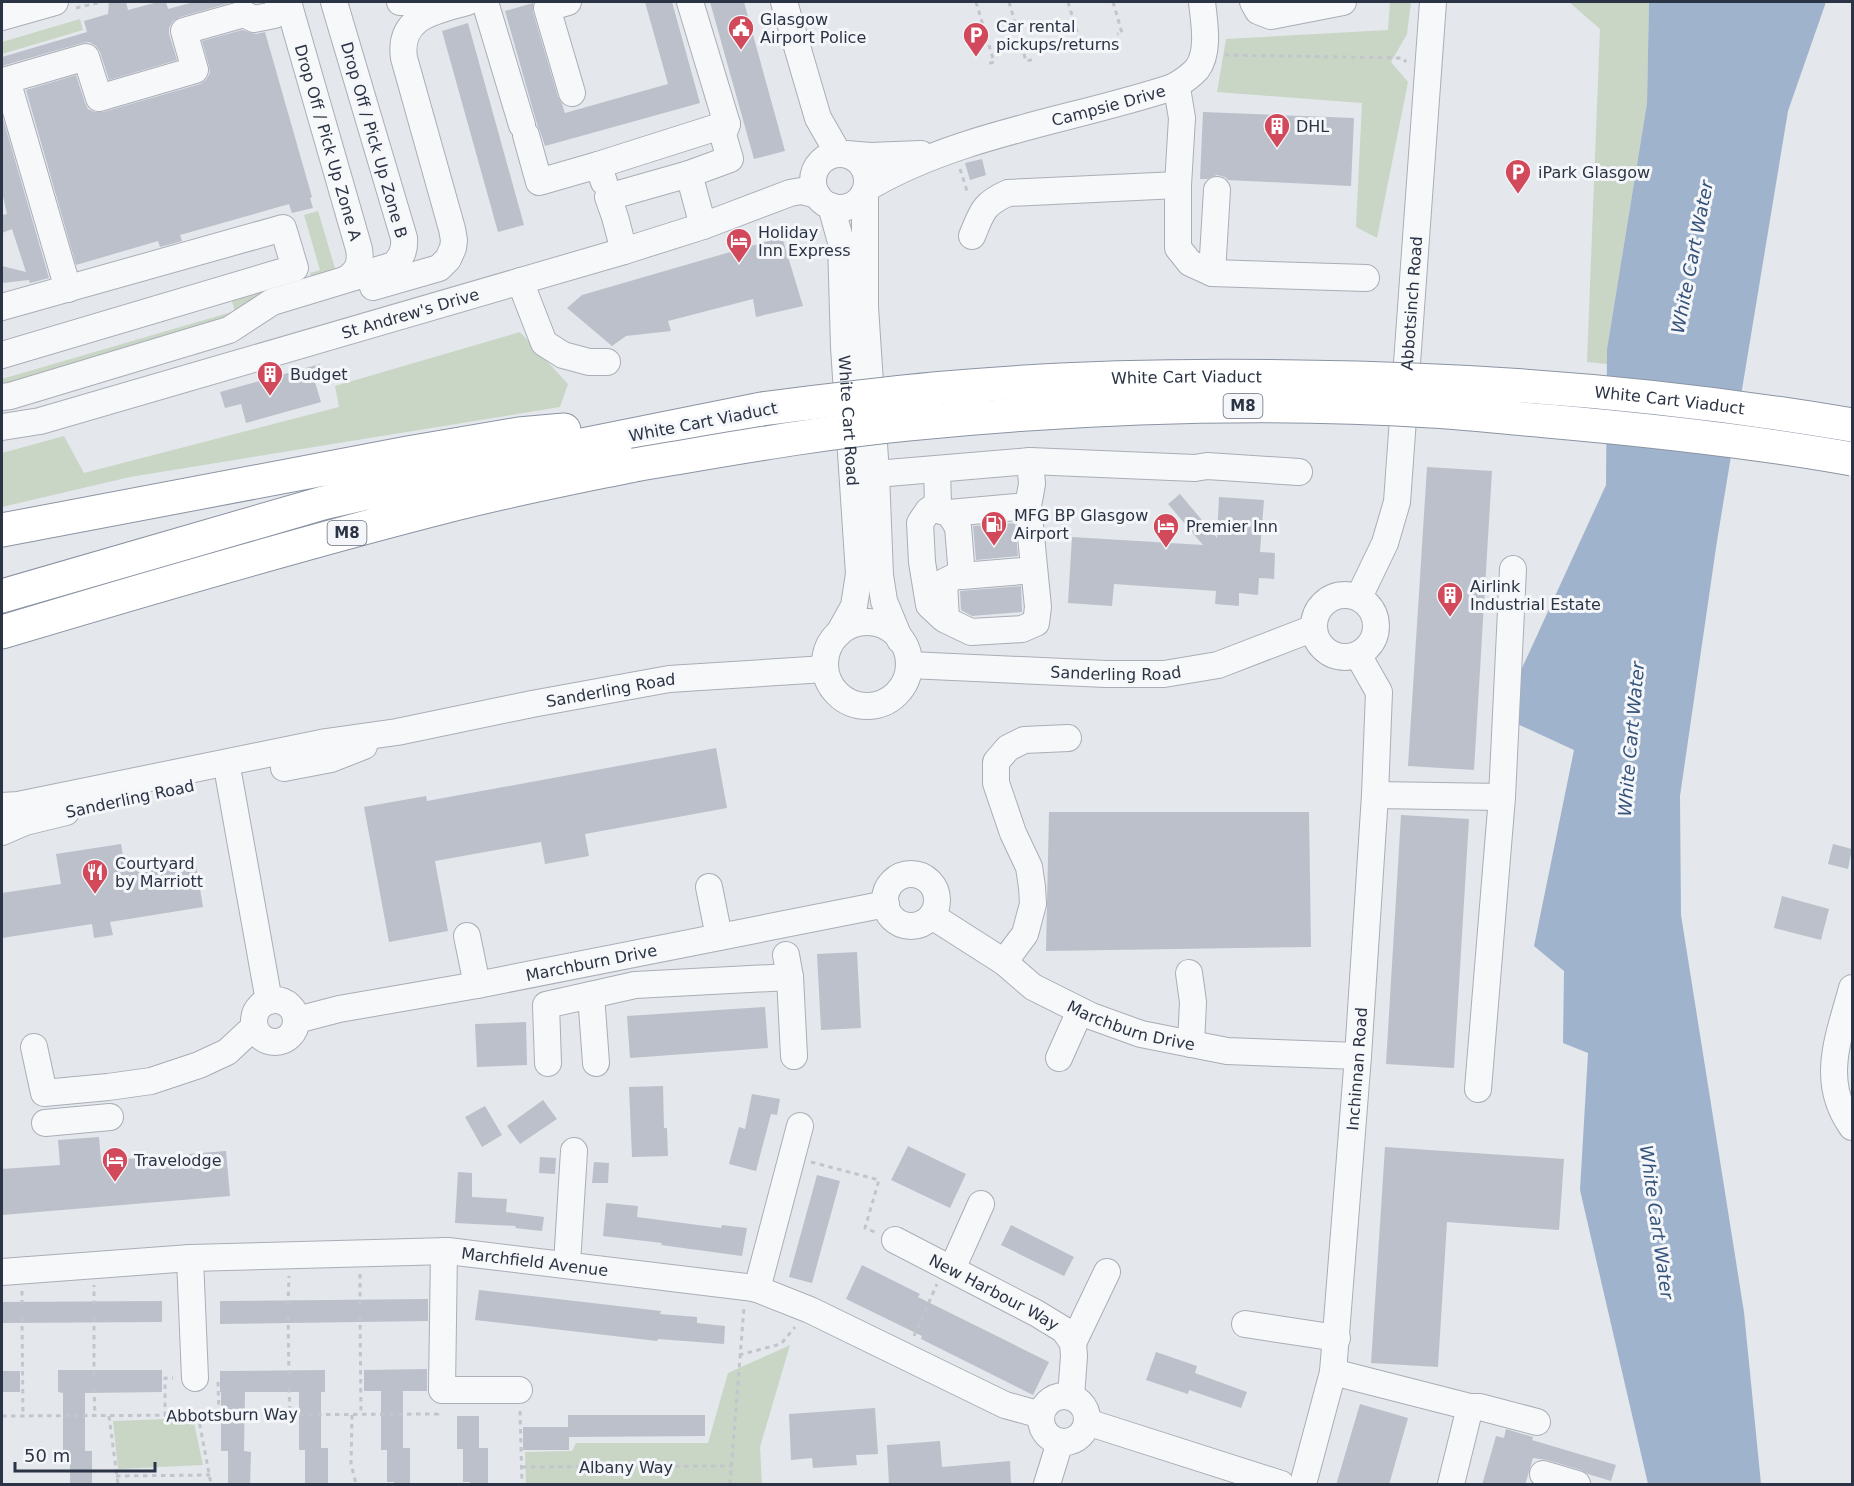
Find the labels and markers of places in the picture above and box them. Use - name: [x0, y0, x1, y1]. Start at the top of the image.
- place label: Glasgow Airport Police: [760, 10, 866, 47]
- public building icon: Glasgow Airport Police: [726, 13, 756, 51]
- place label: Car rental pickups/returns: [996, 17, 1119, 54]
- parking icon: Car rental pickups/returns: [961, 20, 991, 58]
- building icon: DHL: [1262, 111, 1292, 149]
- place label: DHL: [1296, 117, 1329, 136]
- parking icon: iPark Glasgow: [1503, 157, 1533, 195]
- place label: iPark Glasgow: [1538, 163, 1650, 182]
- place label: Holiday Inn Express: [758, 223, 851, 260]
- hotel icon: Holiday Inn Express: [724, 226, 754, 264]
- building icon: Budget: [255, 359, 285, 397]
- place label: Budget: [290, 365, 348, 384]
- place label: MFG BP Glasgow Airport: [1014, 506, 1148, 543]
- fuel station icon: MFG BP Glasgow Airport: [979, 509, 1009, 547]
- hotel icon: Premier Inn: [1151, 511, 1181, 549]
- place label: Premier Inn: [1186, 517, 1278, 536]
- place label: Airlink Industrial Estate: [1470, 577, 1601, 614]
- building icon: Airlink Industrial Estate: [1435, 580, 1465, 618]
- place label: Courtyard by Marriott: [115, 854, 203, 891]
- restaurant icon: Courtyard by Marriott: [80, 857, 110, 895]
- hotel icon: Travelodge: [100, 1145, 130, 1183]
- place label: Travelodge: [133, 1151, 222, 1170]

